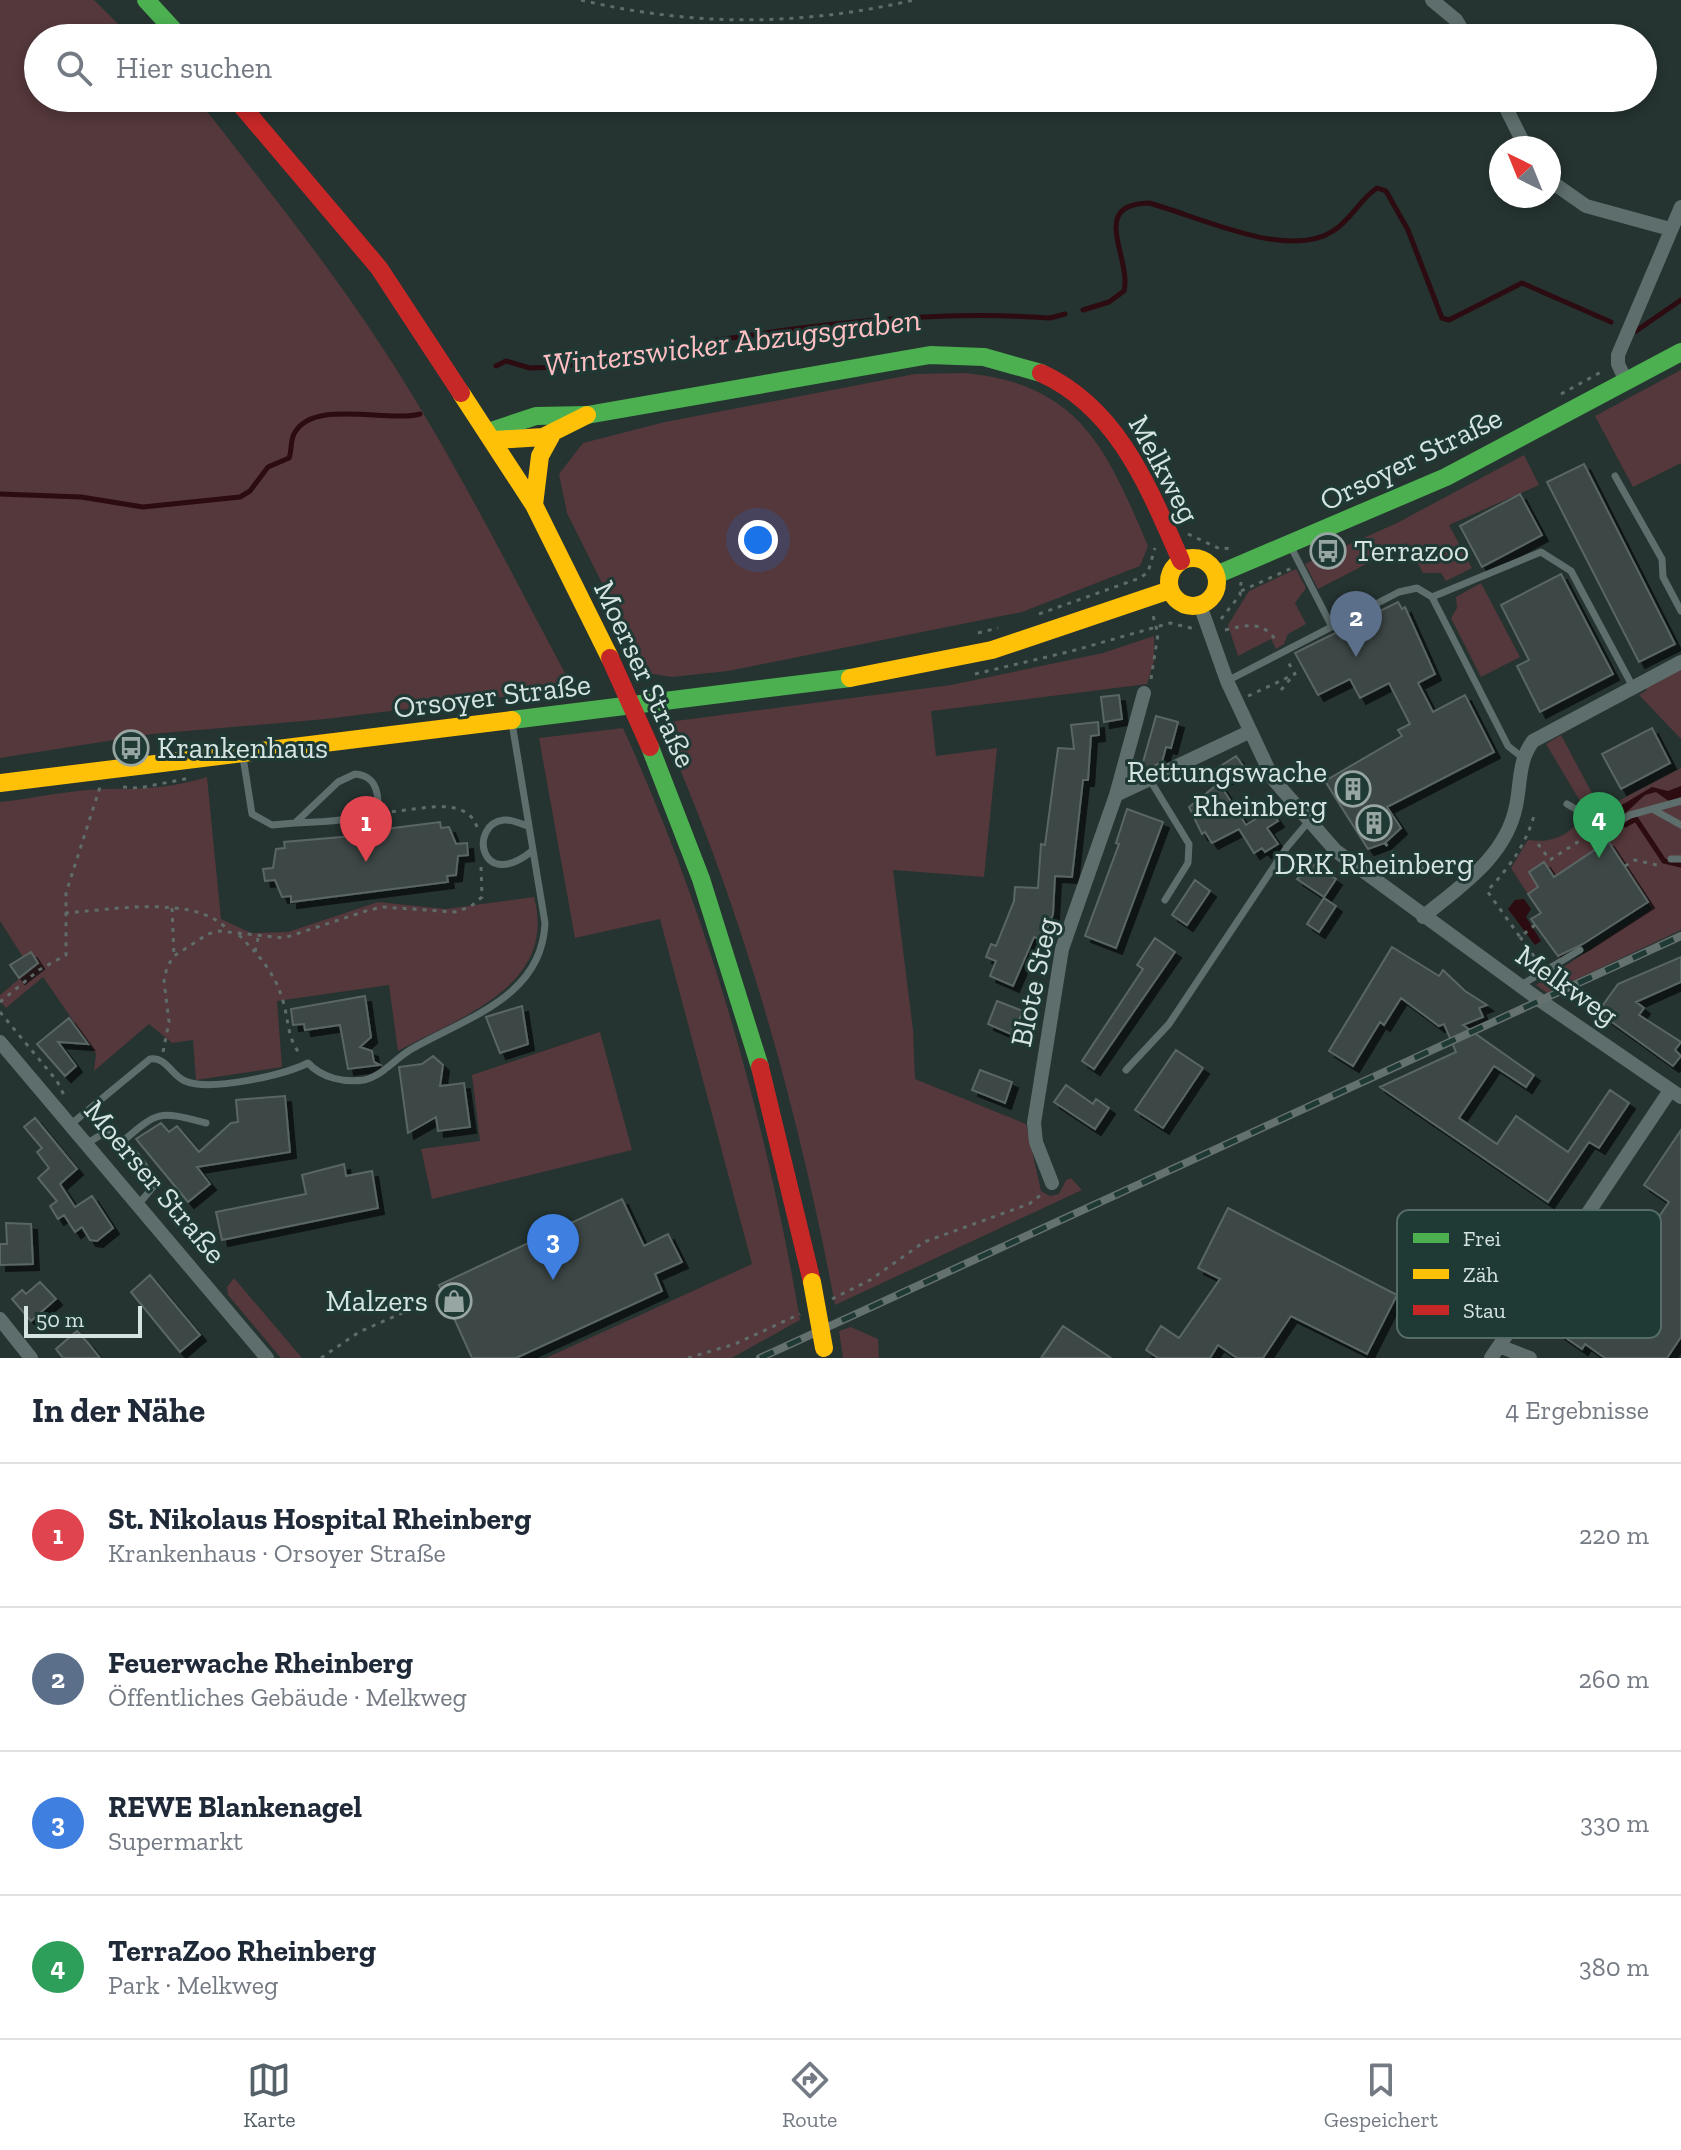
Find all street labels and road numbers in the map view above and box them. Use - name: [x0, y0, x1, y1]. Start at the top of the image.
- street label: Orsoyer Straße: [1314, 399, 1508, 519]
- street label: Melkweg: [1121, 409, 1207, 529]
- street label: Moerser Straße: [586, 575, 704, 773]
- street label: Orsoyer Straße: [391, 666, 593, 726]
- street label: Blote Steg: [1003, 914, 1065, 1050]
- street label: Melkweg: [1509, 937, 1625, 1033]
- street label: Moerser Straße: [76, 1093, 234, 1271]

